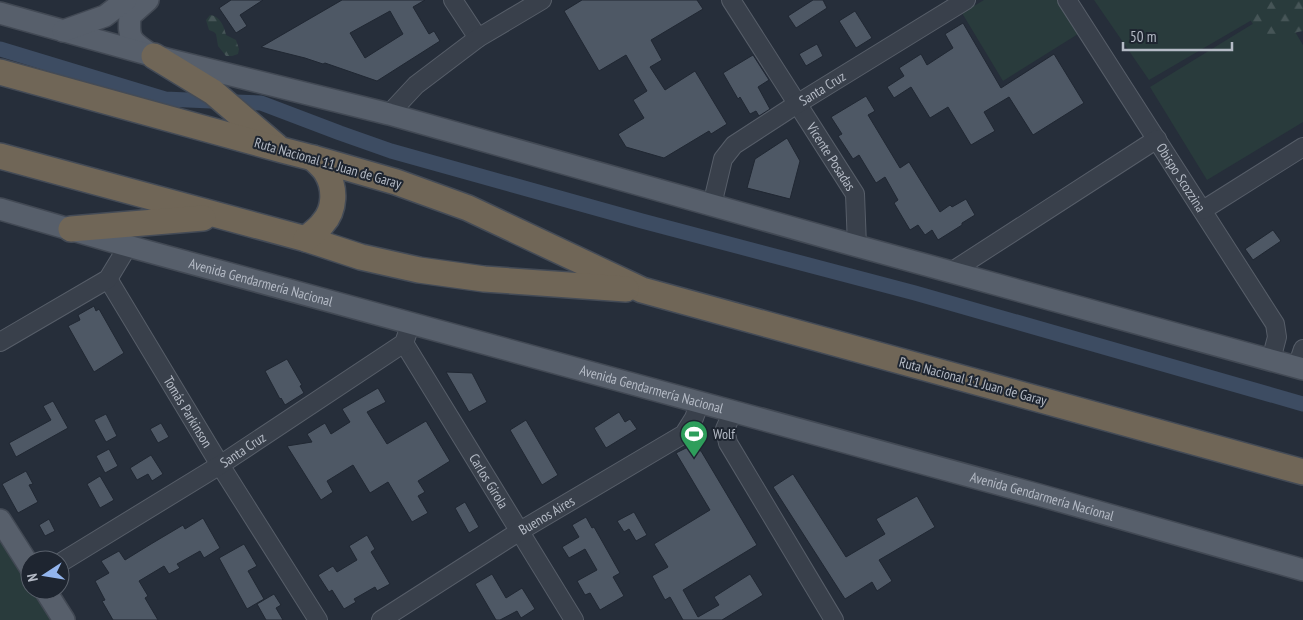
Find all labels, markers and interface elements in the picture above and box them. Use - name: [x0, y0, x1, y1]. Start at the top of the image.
- scale bar: [1123, 20, 1232, 52]
- text: 50 m: [1130, 27, 1156, 46]
- street label: Santa Cruz: [796, 67, 849, 110]
- street label: Vicente Posadas: [802, 118, 860, 194]
- street label: Ruta Nacional 11 Juan de Garay: [252, 133, 404, 193]
- street label: Obispo Scozzina: [1152, 140, 1210, 215]
- street label: Avenida Gendarmería Nacional: [187, 254, 335, 311]
- street label: Ruta Nacional 11 Juan de Garay: [897, 353, 1050, 410]
- street label: Avenida Gendarmería Nacional: [578, 361, 726, 418]
- street label: Tomás Parkinson: [160, 373, 216, 451]
- sports icon: Wolf: [679, 419, 709, 458]
- place label: Wolf: [713, 425, 735, 443]
- street label: Santa Cruz: [216, 428, 269, 472]
- street label: Carlos Girola: [465, 450, 512, 512]
- street label: Avenida Gendarmería Nacional: [968, 468, 1117, 525]
- street label: Buenos Aires: [515, 492, 578, 539]
- north arrow: [20, 550, 70, 600]
- text: N: [23, 572, 42, 583]

